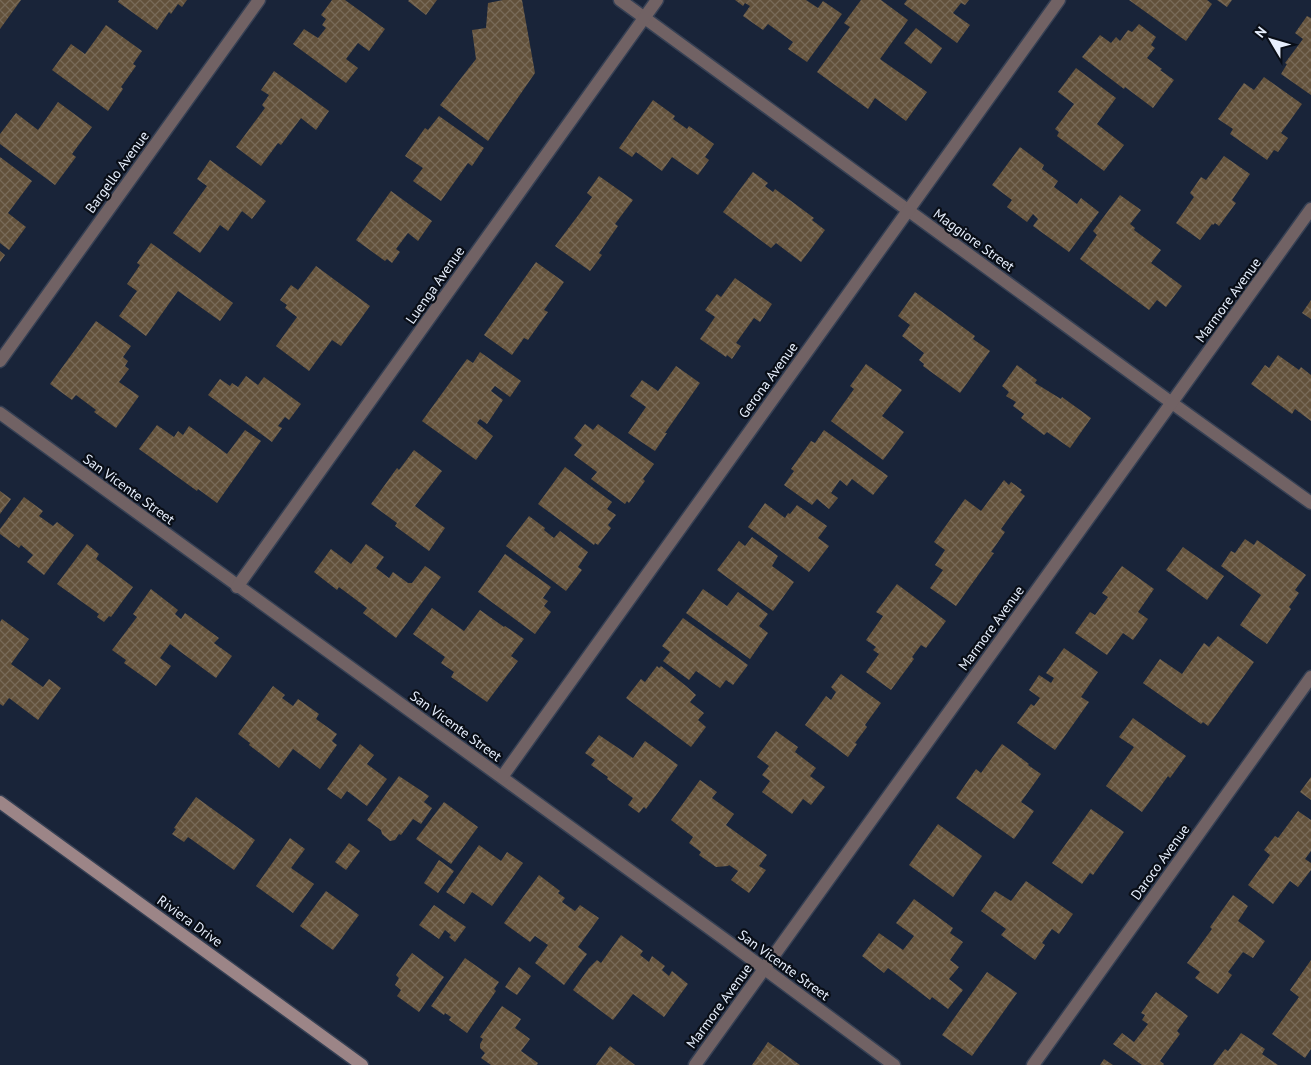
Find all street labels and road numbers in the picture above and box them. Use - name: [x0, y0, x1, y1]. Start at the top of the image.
- street label: Bargello Avenue: [81, 127, 153, 217]
- street label: Maggiore Street: [930, 205, 1018, 276]
- street label: Luenga Avenue: [402, 243, 468, 327]
- street label: Marmore Avenue: [1191, 254, 1265, 346]
- street label: Gerona Avenue: [734, 338, 802, 422]
- street label: San Vicente Street: [80, 450, 179, 528]
- street label: Marmore Avenue: [954, 582, 1028, 674]
- street label: San Vicente Street: [407, 687, 506, 765]
- street label: Daroco Avenue: [1127, 821, 1193, 903]
- street label: Riviera Drive: [154, 891, 226, 951]
- street label: San Vicente Street: [735, 926, 834, 1004]
- street label: Marmore Avenue: [682, 960, 756, 1052]

